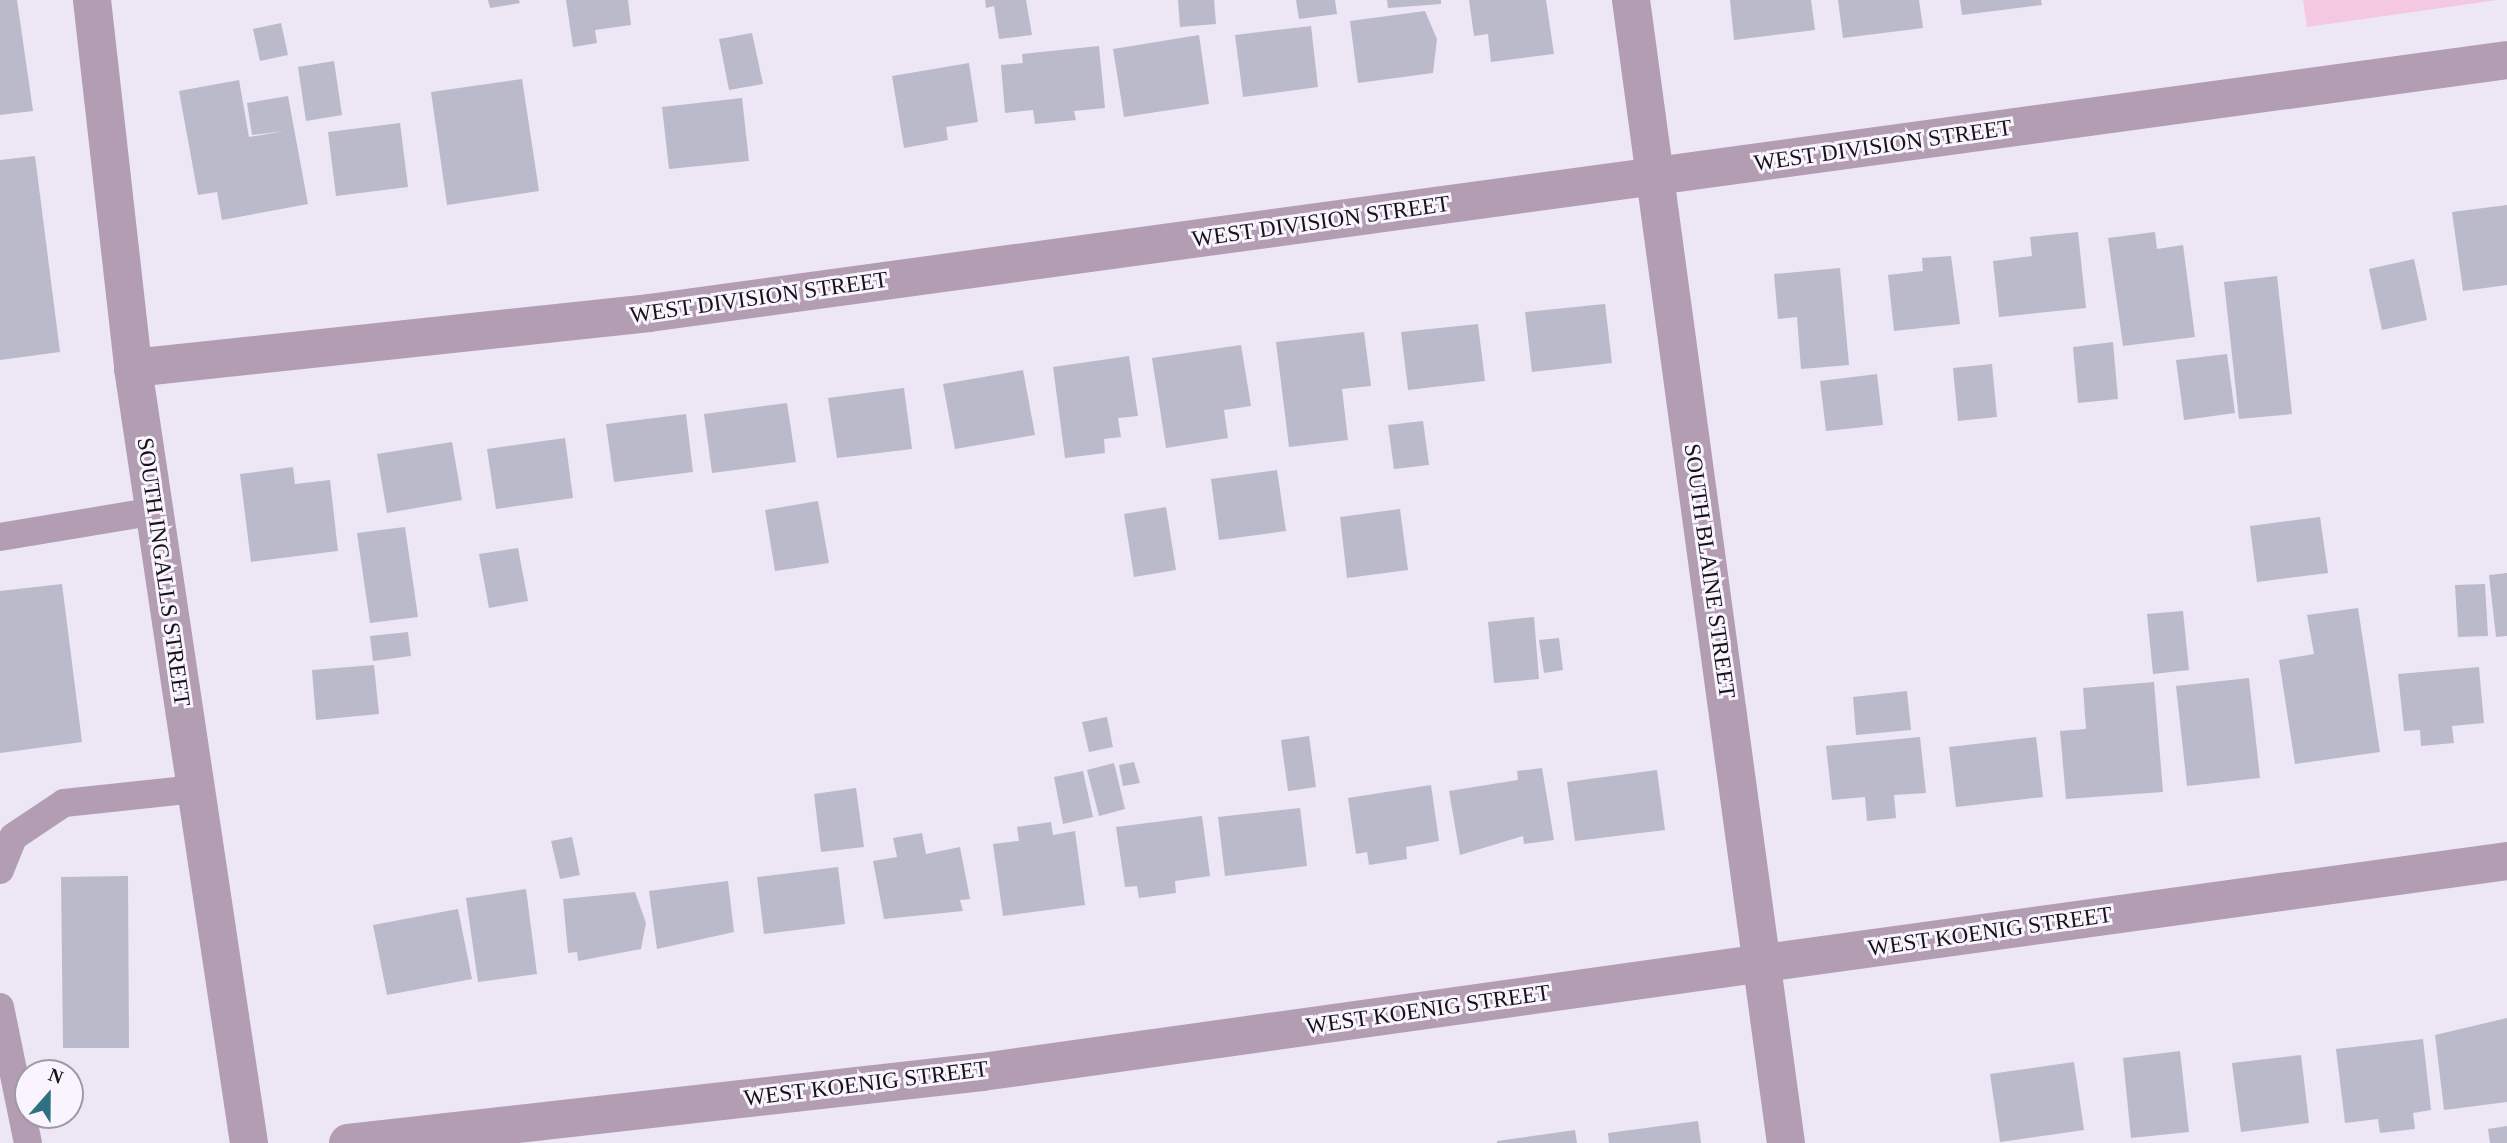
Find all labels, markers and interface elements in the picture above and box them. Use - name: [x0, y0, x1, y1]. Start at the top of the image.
- street label: WEST DIVISION STREET: [1752, 114, 2014, 178]
- street label: WEST DIVISION STREET: [1190, 190, 1452, 254]
- street label: WEST DIVISION STREET: [628, 266, 890, 330]
- street label: SOUTH INGALLS STREET: [130, 436, 196, 708]
- street label: SOUTH BLAINE STREET: [1677, 442, 1741, 700]
- street label: WEST KOENIG STREET: [1866, 901, 2114, 963]
- street label: WEST KOENIG STREET: [1304, 979, 1552, 1041]
- street label: WEST KOENIG STREET: [742, 1055, 990, 1113]
- north arrow: [14, 1059, 84, 1129]
- text: N: [46, 1064, 66, 1088]

